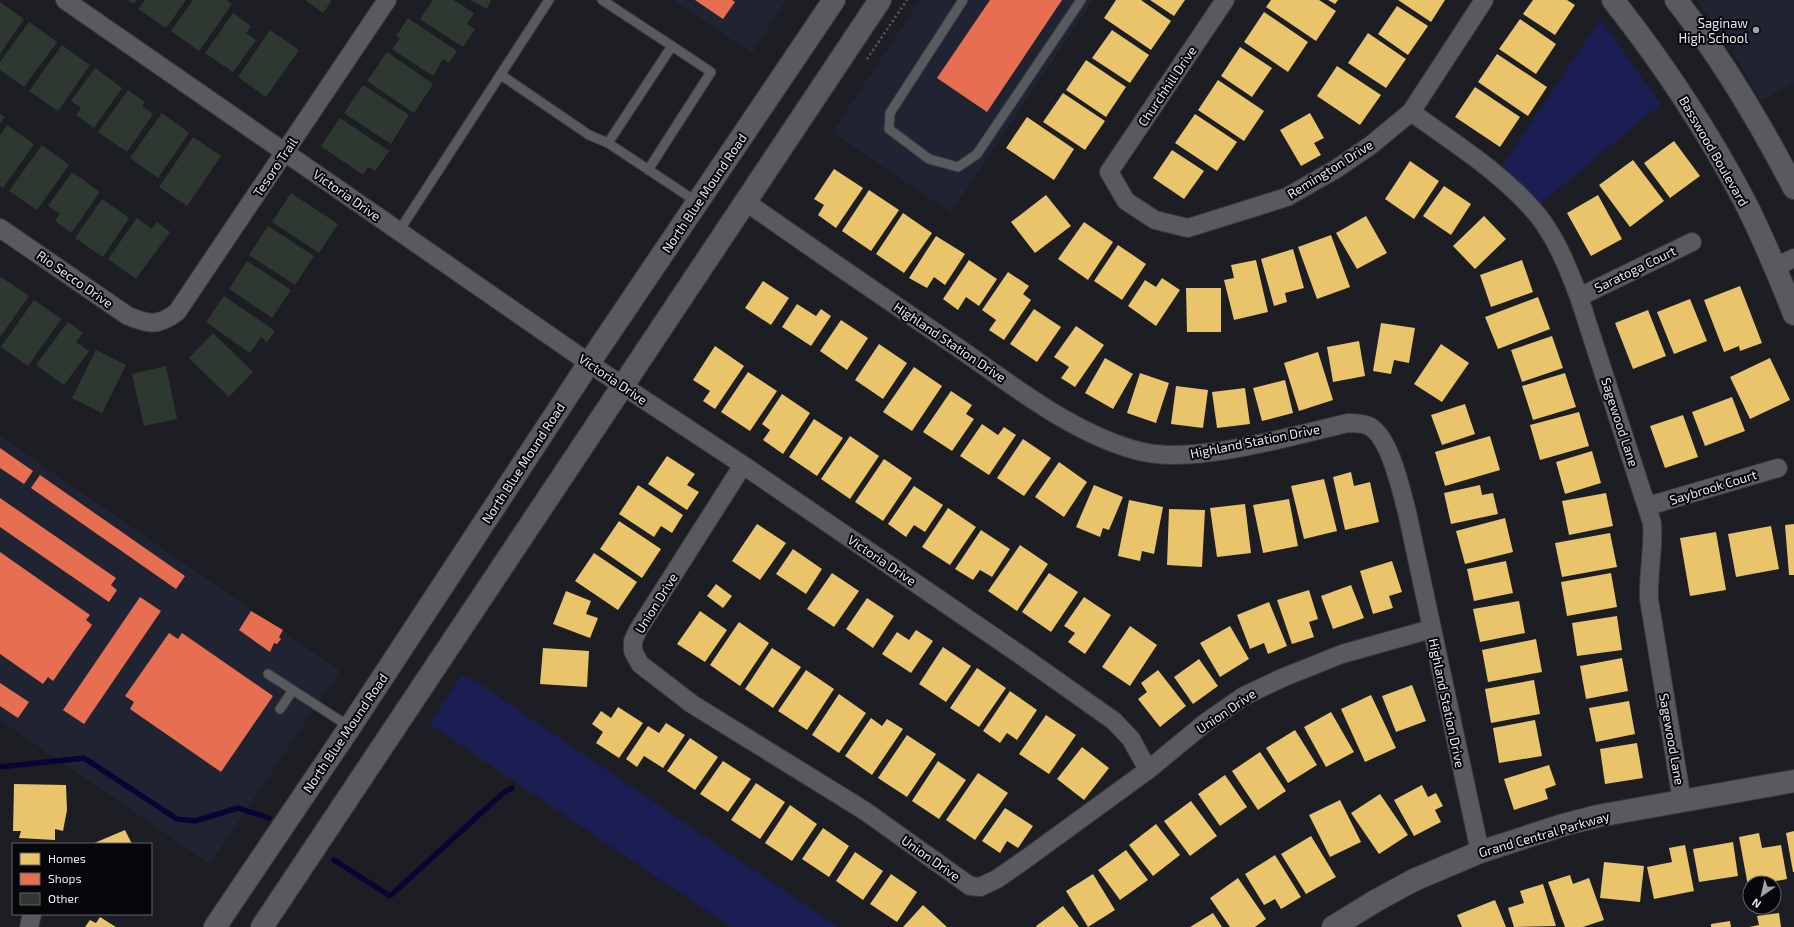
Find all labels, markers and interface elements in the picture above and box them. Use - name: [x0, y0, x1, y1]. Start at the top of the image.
- place label: Saginaw High School: [1679, 15, 1748, 46]
- marker: Saginaw High School: [1751, 25, 1761, 35]
- street label: Churchhill Drive: [1134, 43, 1200, 129]
- street label: Basswood Boulevard: [1676, 93, 1752, 209]
- street label: North Blue Mound Road: [658, 130, 750, 256]
- street label: Tesoro Trail: [249, 134, 301, 200]
- street label: Remington Drive: [1284, 136, 1376, 202]
- street label: Victoria Drive: [310, 166, 384, 224]
- street label: Saratoga Court: [1592, 242, 1678, 296]
- street label: Rio Secco Drive: [34, 247, 116, 311]
- street label: Highland Station Drive: [891, 299, 1009, 385]
- street label: Victoria Drive: [576, 350, 650, 408]
- street label: Sagewood Lane: [1598, 375, 1642, 469]
- street label: North Blue Mound Road: [478, 400, 568, 526]
- street label: Highland Station Drive: [1189, 421, 1321, 461]
- street label: Saybrook Court: [1667, 466, 1759, 508]
- street label: Victoria Drive: [845, 531, 919, 589]
- street label: Union Drive: [631, 570, 681, 636]
- street label: Highland Station Drive: [1425, 637, 1469, 769]
- street label: North Blue Mound Road: [299, 670, 391, 796]
- street label: Union Drive: [1193, 685, 1259, 737]
- street label: Sagewood Lane: [1656, 692, 1688, 786]
- street label: Grand Central Parkway: [1477, 808, 1611, 860]
- street label: Union Drive: [899, 832, 964, 884]
- legend: [12, 843, 152, 915]
- text: Homes: [48, 851, 86, 865]
- text: Shops: [48, 871, 82, 885]
- north arrow: [1742, 875, 1782, 915]
- text: Other: [48, 891, 79, 905]
- text: N: [1749, 896, 1763, 911]

